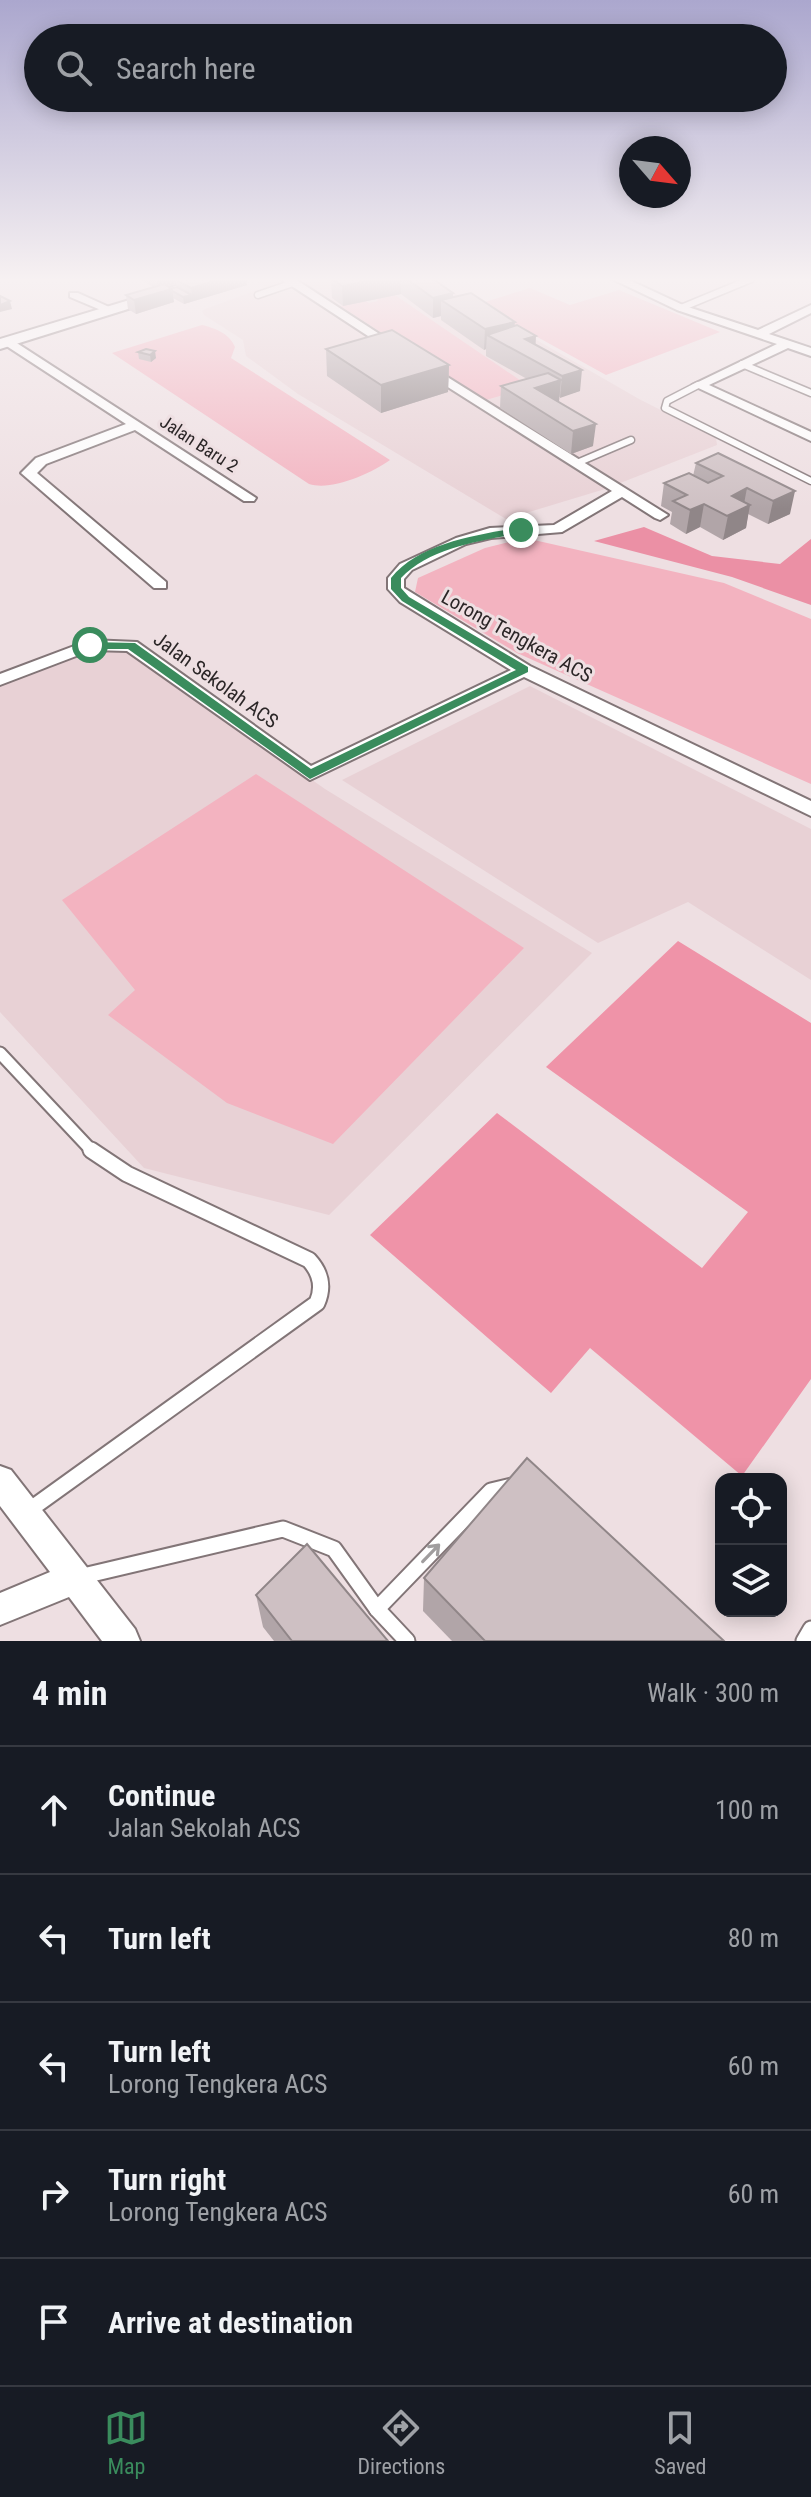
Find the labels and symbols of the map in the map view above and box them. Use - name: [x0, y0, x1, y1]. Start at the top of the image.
- north arrow: [619, 136, 691, 208]
- street label: Jalan Baru 2: [156, 411, 242, 477]
- route end: [503, 512, 539, 548]
- street label: Lorong Tengkera ACS: [437, 585, 597, 687]
- route start: [72, 627, 108, 663]
- street label: Jalan Sekolah ACS: [149, 627, 283, 733]
- one-way arrow: [421, 1544, 440, 1563]

